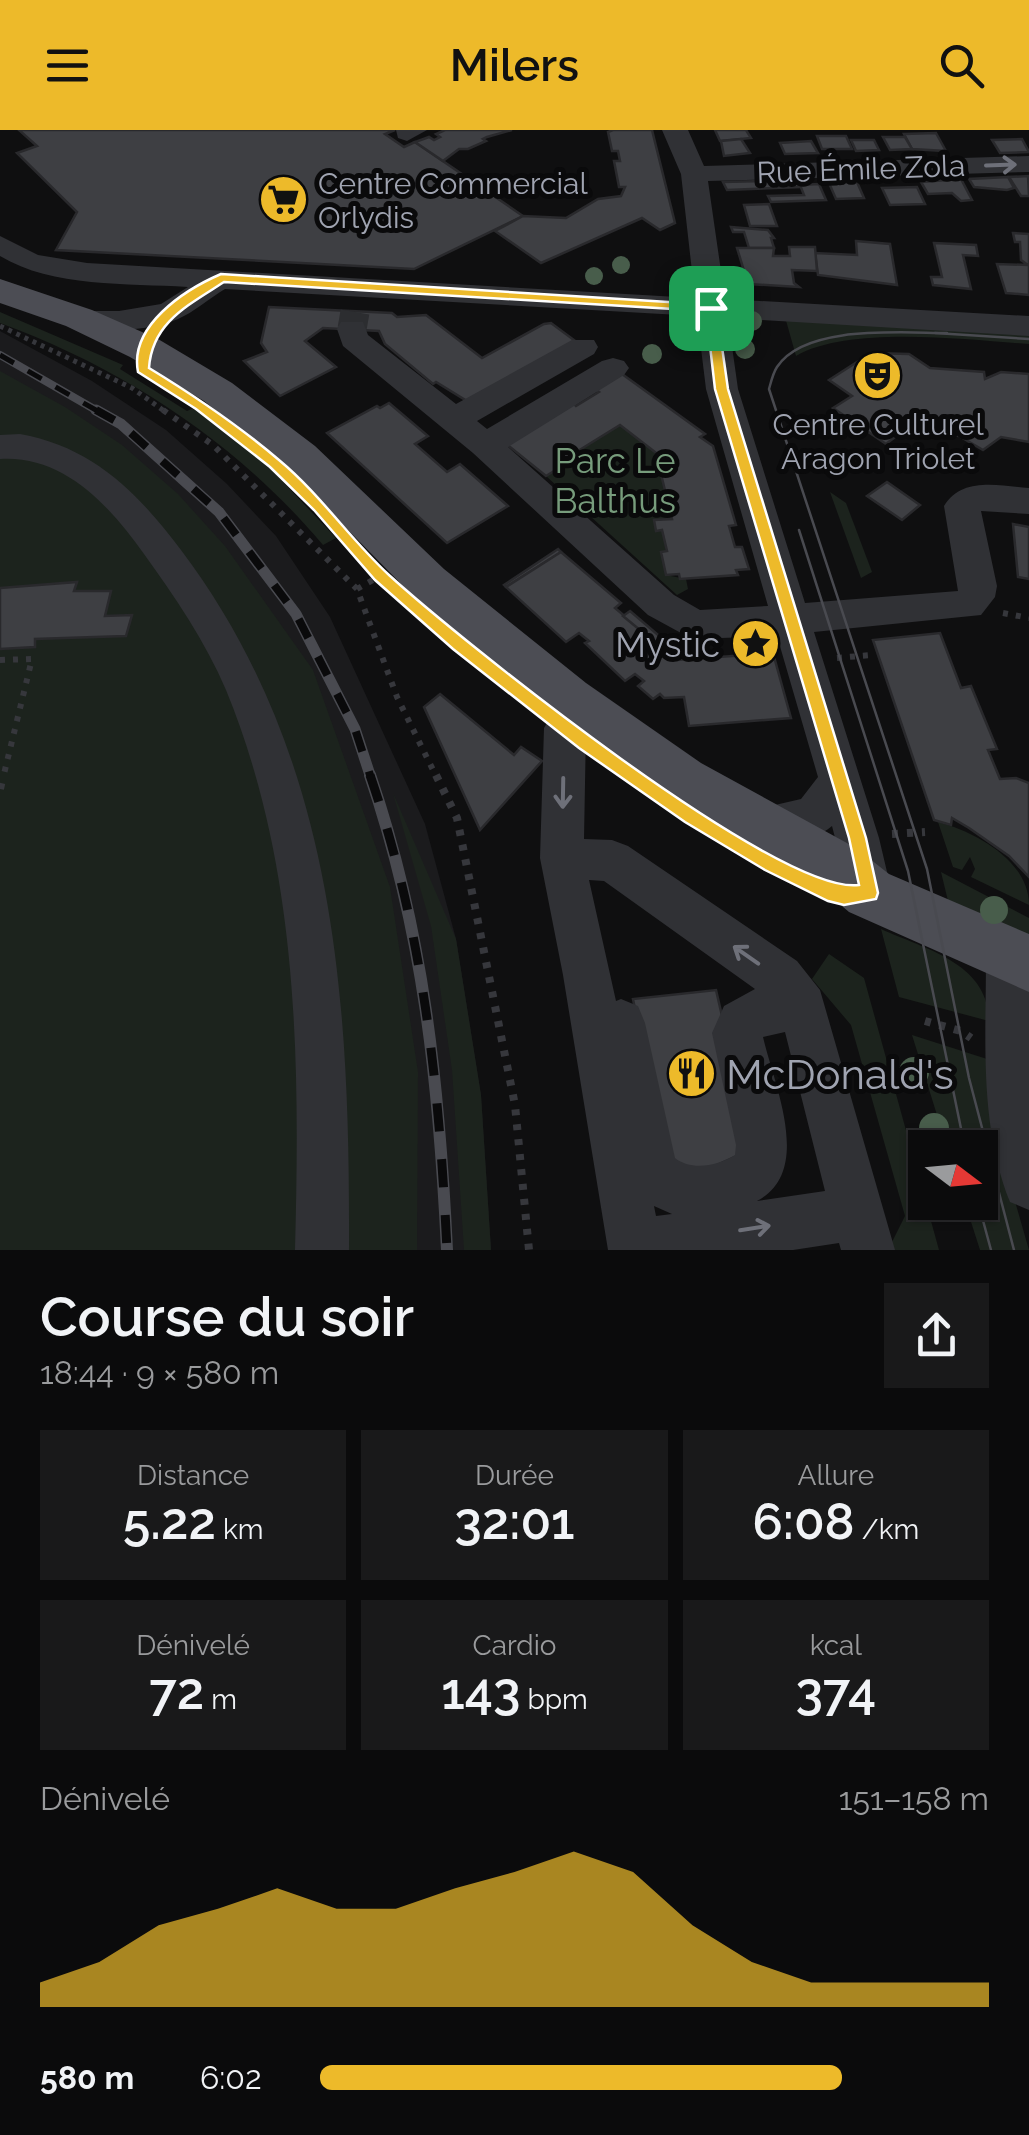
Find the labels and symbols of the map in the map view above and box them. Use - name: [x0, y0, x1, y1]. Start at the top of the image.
- street label: Rue Émile Zola: [756, 148, 966, 190]
- one-way arrow: [985, 155, 1017, 174]
- place label: Centre Commercial Orlydis: [318, 166, 588, 235]
- supermarket icon: Centre Commercial Orlydis: [257, 174, 309, 226]
- pin: [669, 266, 754, 351]
- theatre icon: Centre Culturel Aragon Triolet: [852, 349, 904, 401]
- place label: Centre Culturel Aragon Triolet: [772, 407, 984, 476]
- park label: Parc Le Balthus: [554, 440, 676, 521]
- place icon: Mystic: [729, 618, 781, 670]
- place label: Mystic: [615, 624, 720, 665]
- one-way arrow: [554, 776, 572, 809]
- one-way arrow: [733, 944, 761, 965]
- restaurant icon: McDonald's: [665, 1048, 717, 1100]
- place label: McDonald's: [726, 1050, 954, 1099]
- north arrow: [908, 1130, 998, 1220]
- one-way arrow: [738, 1219, 770, 1237]

